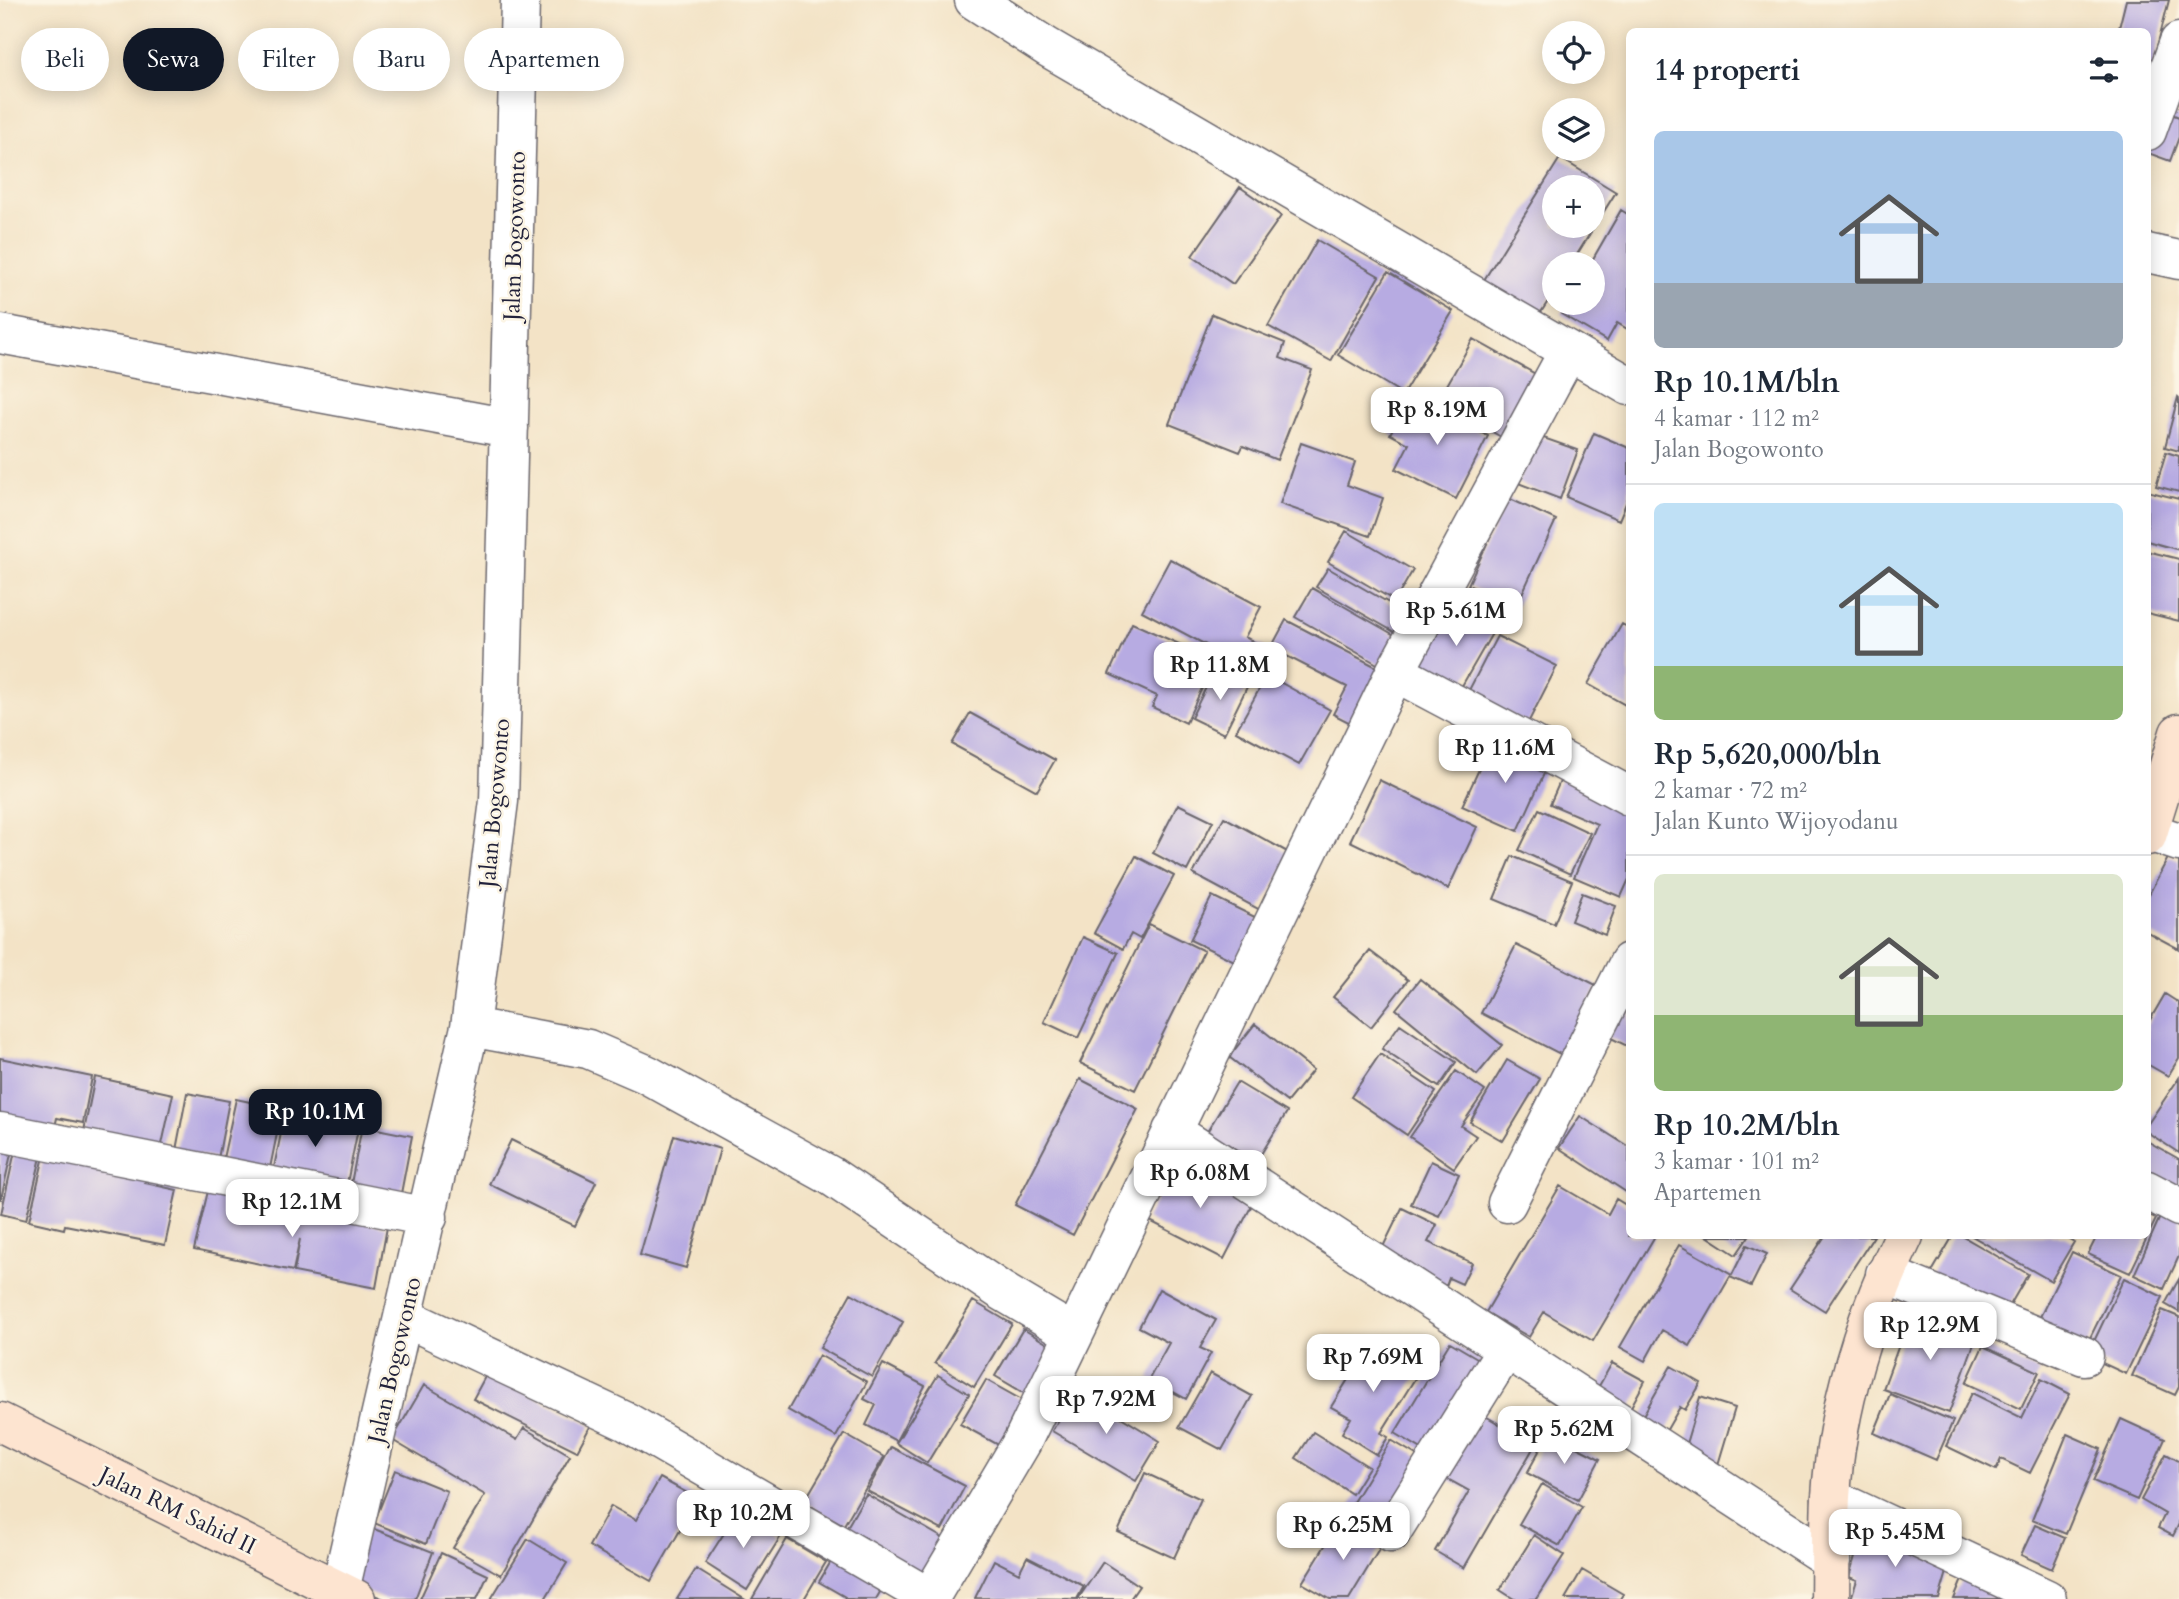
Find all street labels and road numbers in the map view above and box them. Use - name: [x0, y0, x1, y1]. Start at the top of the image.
- street label: Jalan Bogowonto: [496, 151, 533, 324]
- street label: Jalan Bogowonto: [471, 717, 517, 892]
- street label: Jalan Bogowonto: [360, 1274, 429, 1449]
- street label: Jalan RM Sahid II: [91, 1458, 262, 1562]

